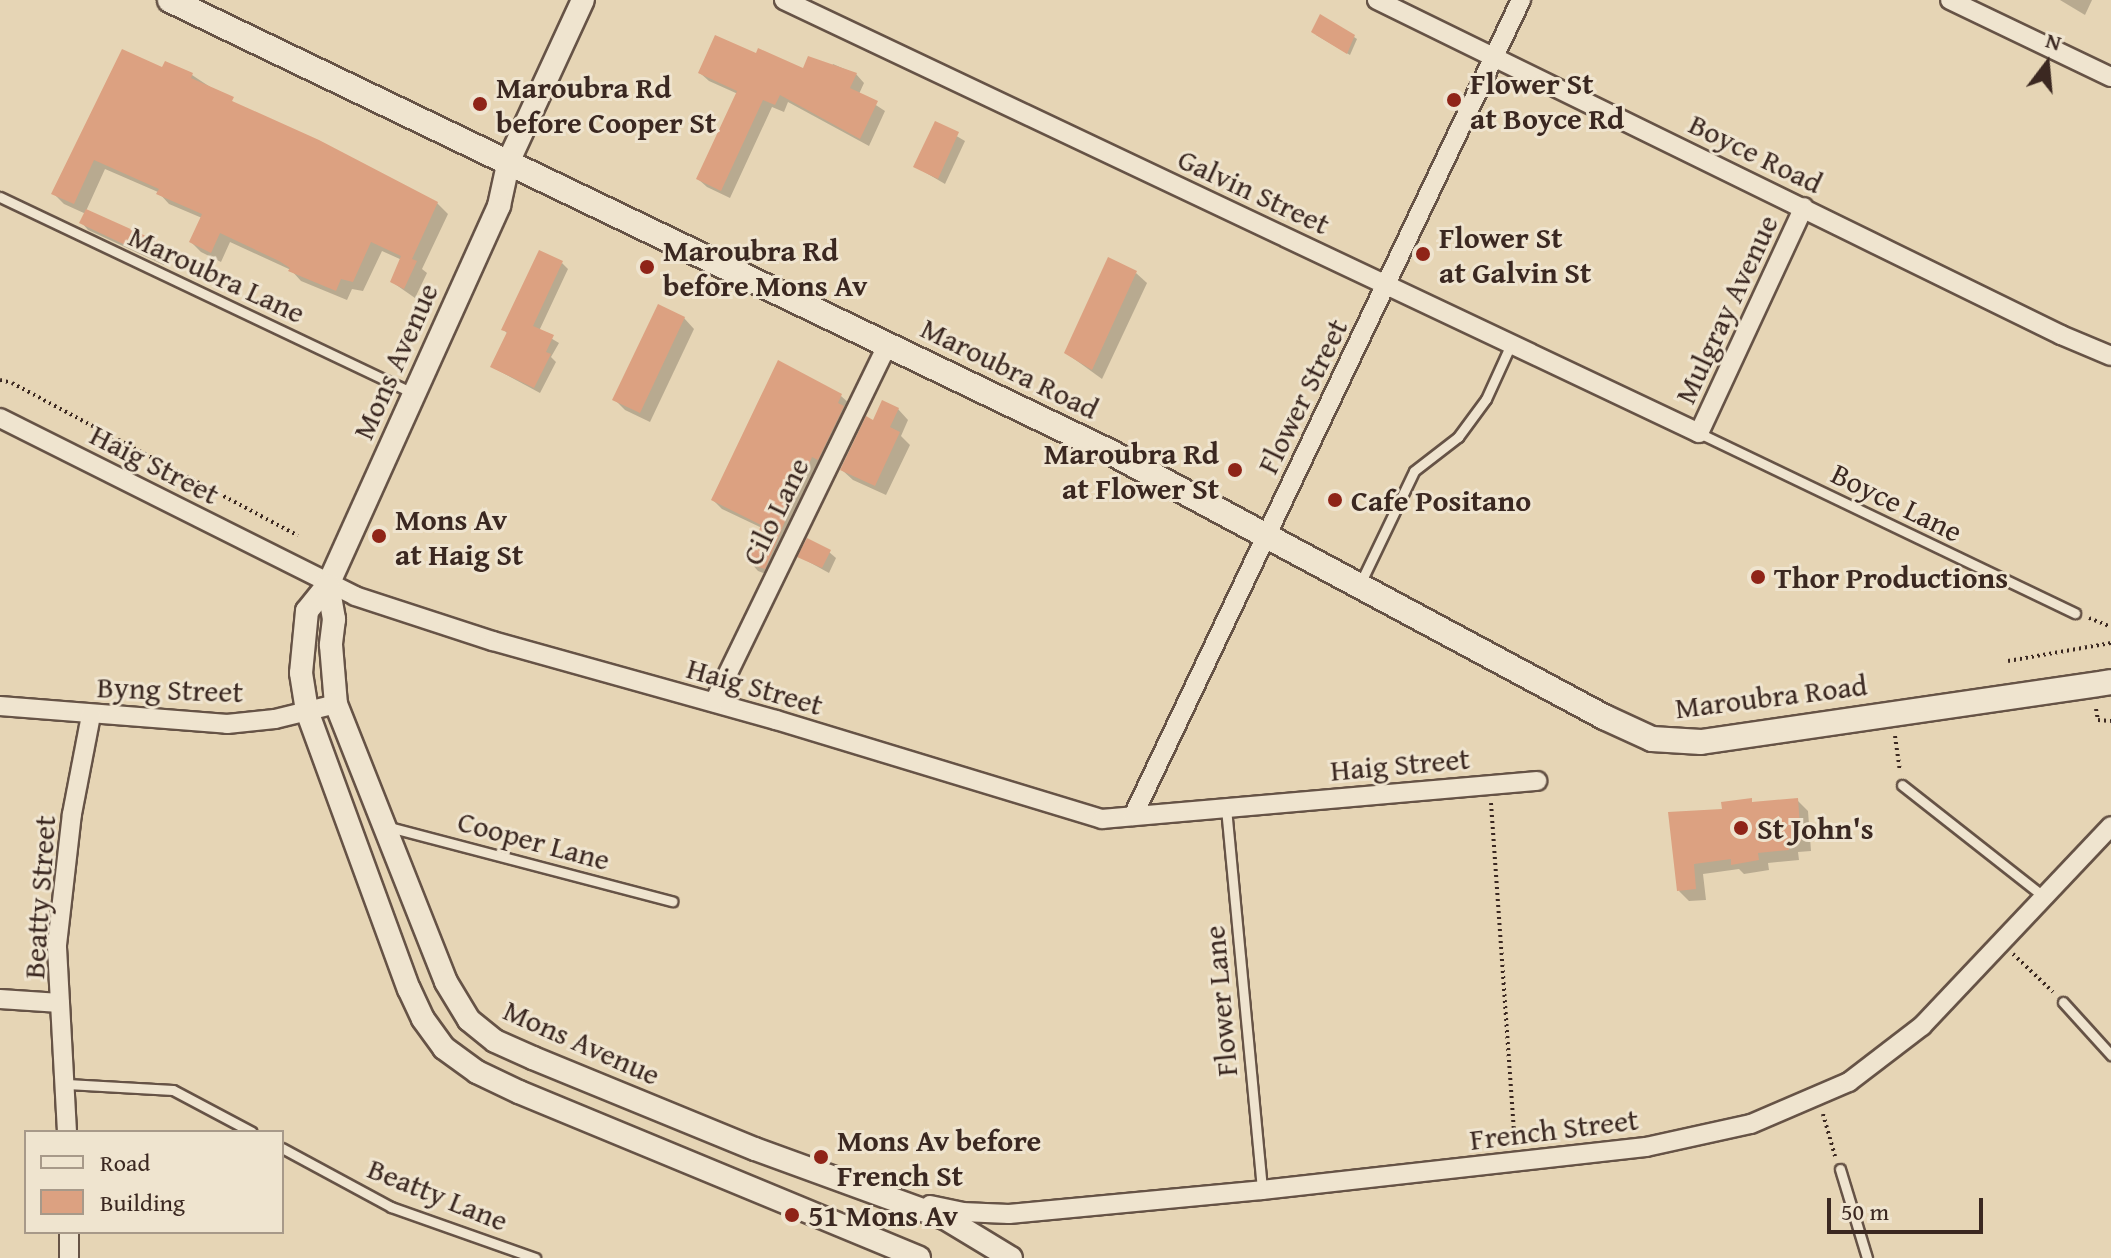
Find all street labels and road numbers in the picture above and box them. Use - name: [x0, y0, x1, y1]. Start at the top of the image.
- street label: Boyce Road: [1683, 105, 1829, 201]
- street label: Galvin Street: [1173, 140, 1335, 242]
- street label: Mulgray Avenue: [1667, 209, 1785, 409]
- street label: Maroubra Lane: [123, 217, 311, 331]
- street label: Mons Avenue: [345, 277, 445, 445]
- street label: Maroubra Road: [915, 309, 1105, 427]
- street label: Flower Street: [1249, 313, 1355, 479]
- street label: Haig Street: [84, 416, 226, 512]
- street label: Cilo Lane: [734, 452, 816, 570]
- street label: Boyce Lane: [1826, 455, 1968, 549]
- street label: Haig Street: [683, 649, 827, 723]
- street label: Maroubra Road: [1673, 666, 1869, 726]
- street label: Byng Street: [96, 668, 244, 710]
- street label: Haig Street: [1329, 740, 1471, 788]
- street label: Cooper Lane: [454, 802, 614, 878]
- street label: Beatty Street: [15, 814, 63, 980]
- street label: Flower Lane: [1195, 924, 1245, 1078]
- street label: Mons Avenue: [498, 992, 666, 1092]
- street label: French Street: [1468, 1101, 1640, 1157]
- street label: Beatty Lane: [363, 1150, 513, 1238]

